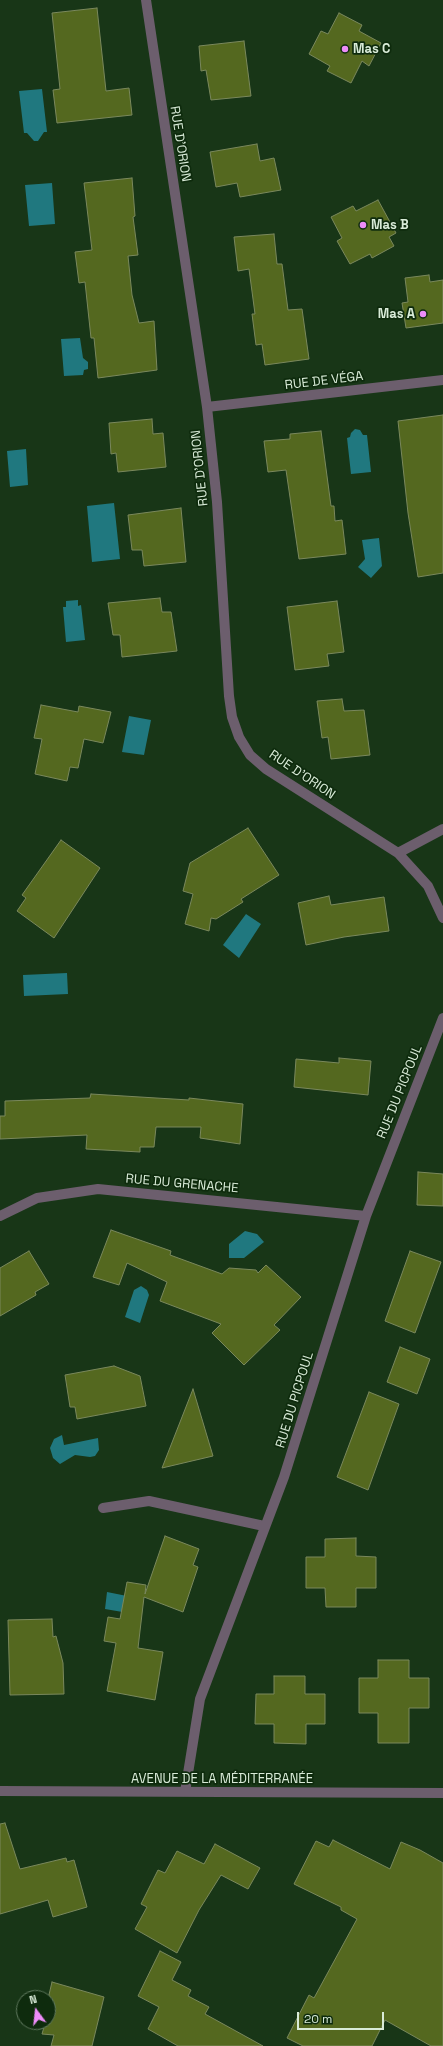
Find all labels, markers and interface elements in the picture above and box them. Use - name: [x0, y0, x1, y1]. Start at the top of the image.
- place label: Mas C: [353, 41, 390, 57]
- marker: Mas C: [340, 44, 350, 54]
- street label: RUE D'ORION: [166, 105, 194, 183]
- place label: Mas B: [371, 217, 409, 233]
- marker: Mas B: [358, 220, 368, 230]
- place label: Mas A: [378, 306, 415, 322]
- marker: Mas A: [418, 309, 428, 319]
- street label: RUE DE VÉGA: [284, 368, 364, 394]
- street label: RUE D'ORION: [188, 429, 212, 507]
- street label: RUE D'ORION: [266, 747, 338, 803]
- street label: RUE DU PICPOUL: [374, 1043, 426, 1141]
- street label: RUE DU GRENACHE: [125, 1171, 239, 1197]
- street label: RUE DU PICPOUL: [273, 1350, 317, 1450]
- street label: AVENUE DE LA MÉDITERRANÉE: [131, 1771, 313, 1787]
- north arrow: [16, 1990, 56, 2030]
- text: N: [28, 1992, 39, 2007]
- scale bar: [299, 2004, 386, 2030]
- text: 20 m: [304, 2011, 332, 2027]

